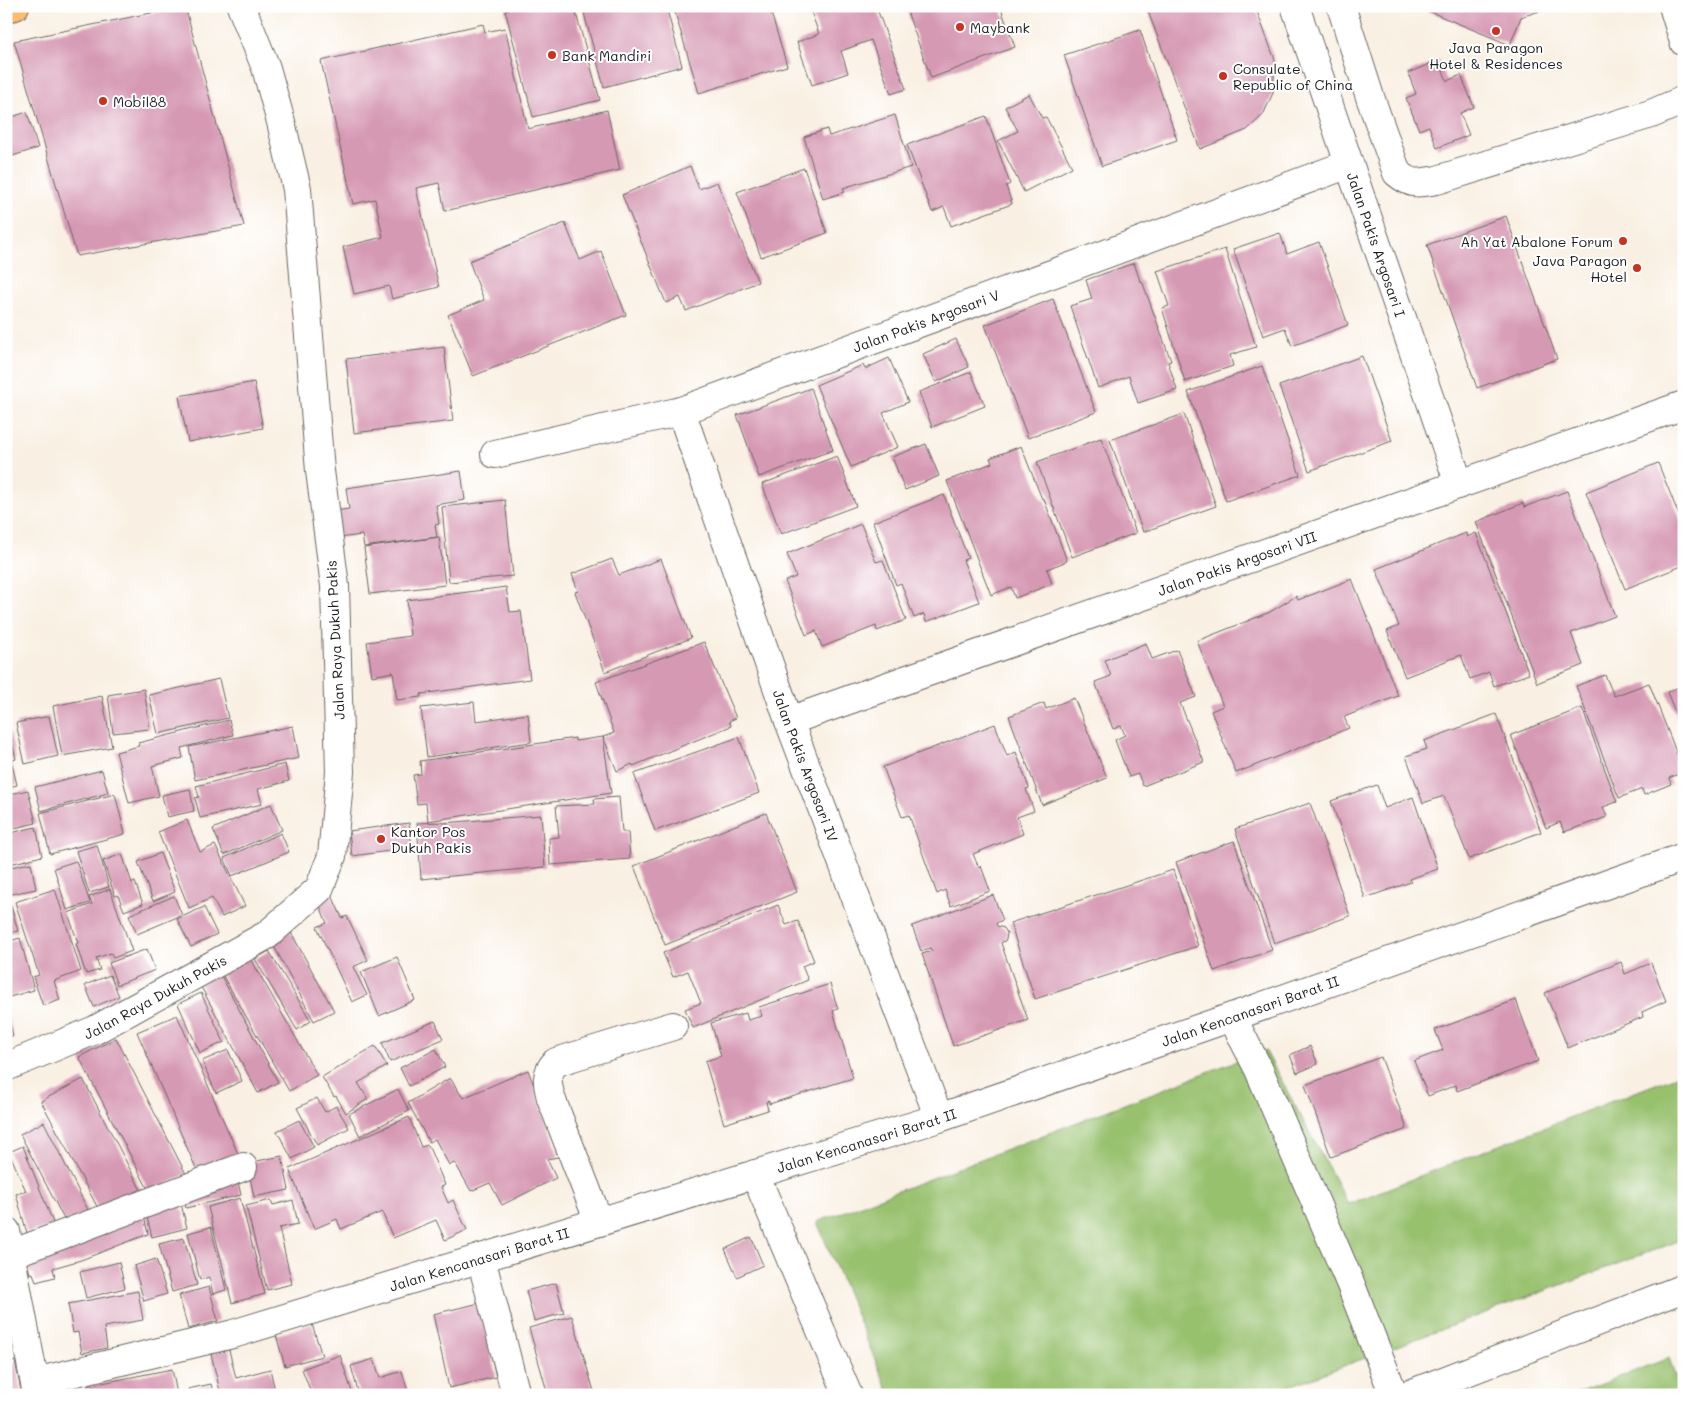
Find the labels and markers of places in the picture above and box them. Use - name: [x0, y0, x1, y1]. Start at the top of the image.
- place label: Maybank: [970, 18, 1030, 37]
- marker: Maybank: [954, 21, 966, 33]
- marker: Java Paragon Hotel & Residences: [1490, 25, 1502, 37]
- place label: Java Paragon Hotel & Residences: [1429, 38, 1563, 73]
- place label: Bank Mandiri: [562, 46, 651, 65]
- marker: Bank Mandiri: [546, 49, 558, 61]
- place label: Consulate Republic of China: [1233, 59, 1353, 94]
- marker: Consulate Republic of China: [1217, 70, 1229, 82]
- place label: Mobil88: [113, 92, 166, 111]
- marker: Mobil88: [97, 95, 109, 107]
- place label: Ah Yat Abalone Forum: [1460, 232, 1613, 251]
- marker: Ah Yat Abalone Forum: [1617, 235, 1629, 247]
- place label: Java Paragon Hotel: [1533, 251, 1627, 286]
- marker: Java Paragon Hotel: [1631, 262, 1643, 274]
- place label: Kantor Pos Dukuh Pakis: [391, 822, 472, 857]
- marker: Kantor Pos Dukuh Pakis: [375, 833, 387, 845]

